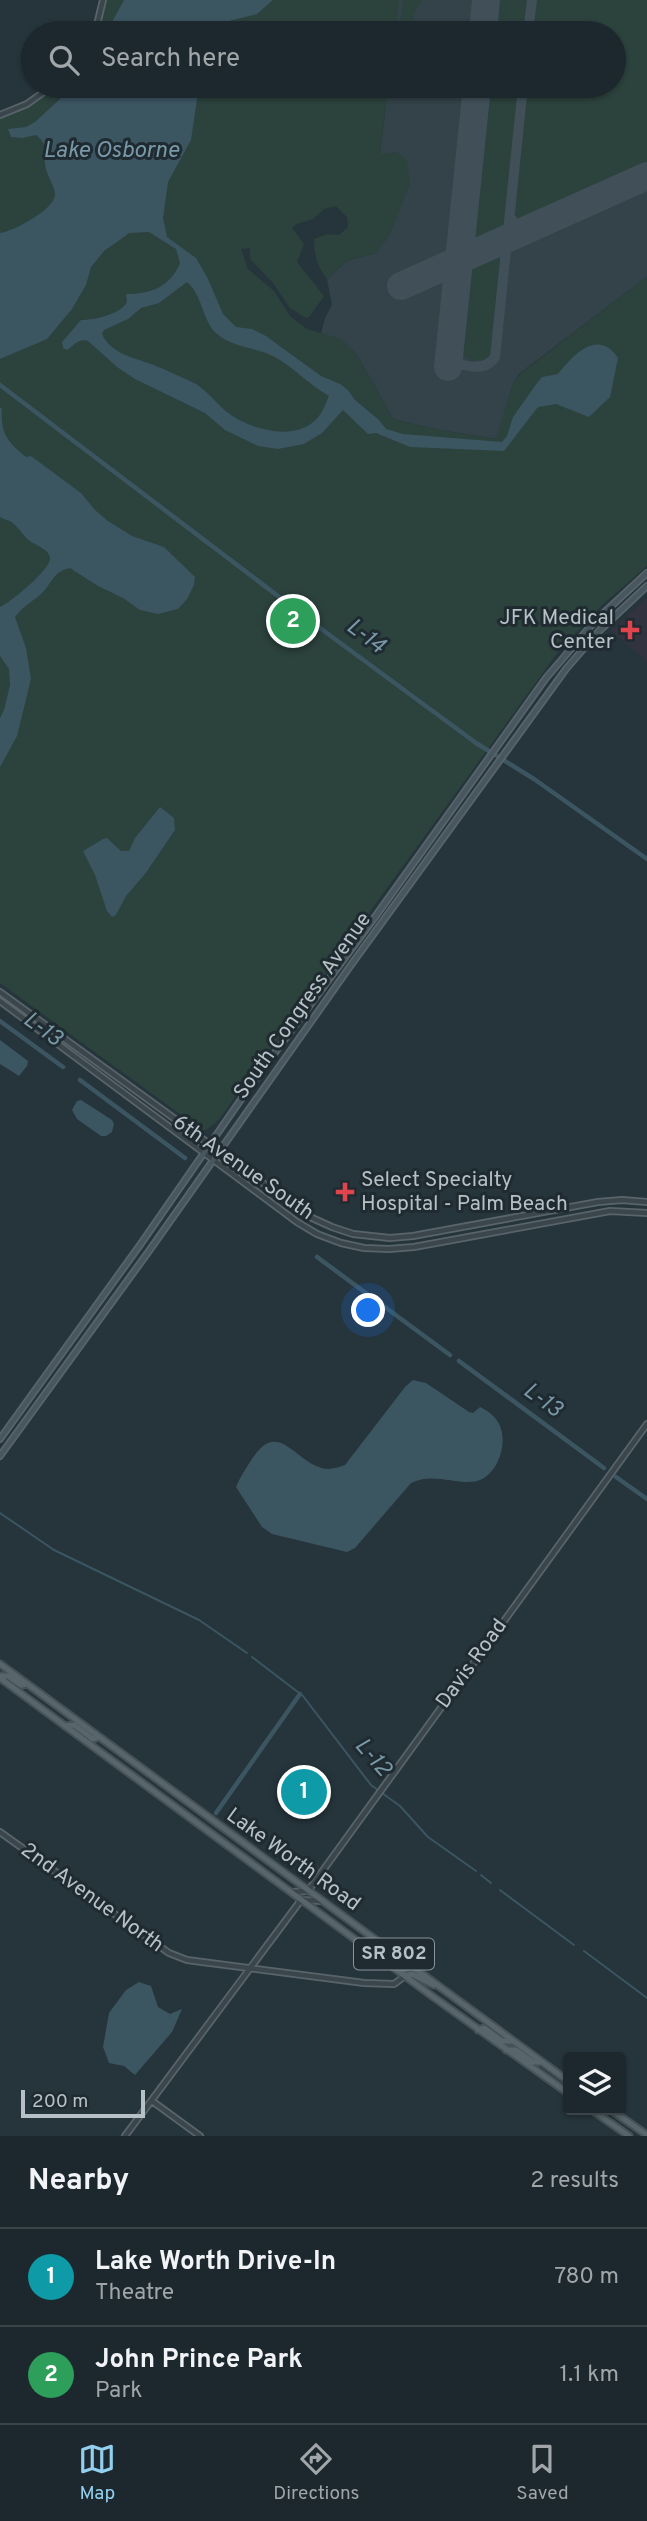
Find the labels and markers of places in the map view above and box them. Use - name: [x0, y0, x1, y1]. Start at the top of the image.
- pin: 2: [270, 595, 316, 647]
- place label: JFK Medical Center: [499, 605, 614, 656]
- marker: JFK Medical Center: [620, 620, 640, 640]
- place label: Select Specialty Hospital - Palm Beach: [361, 1167, 568, 1218]
- marker: Select Specialty Hospital - Palm Beach: [335, 1182, 355, 1202]
- pin: 1: [281, 1766, 327, 1818]

